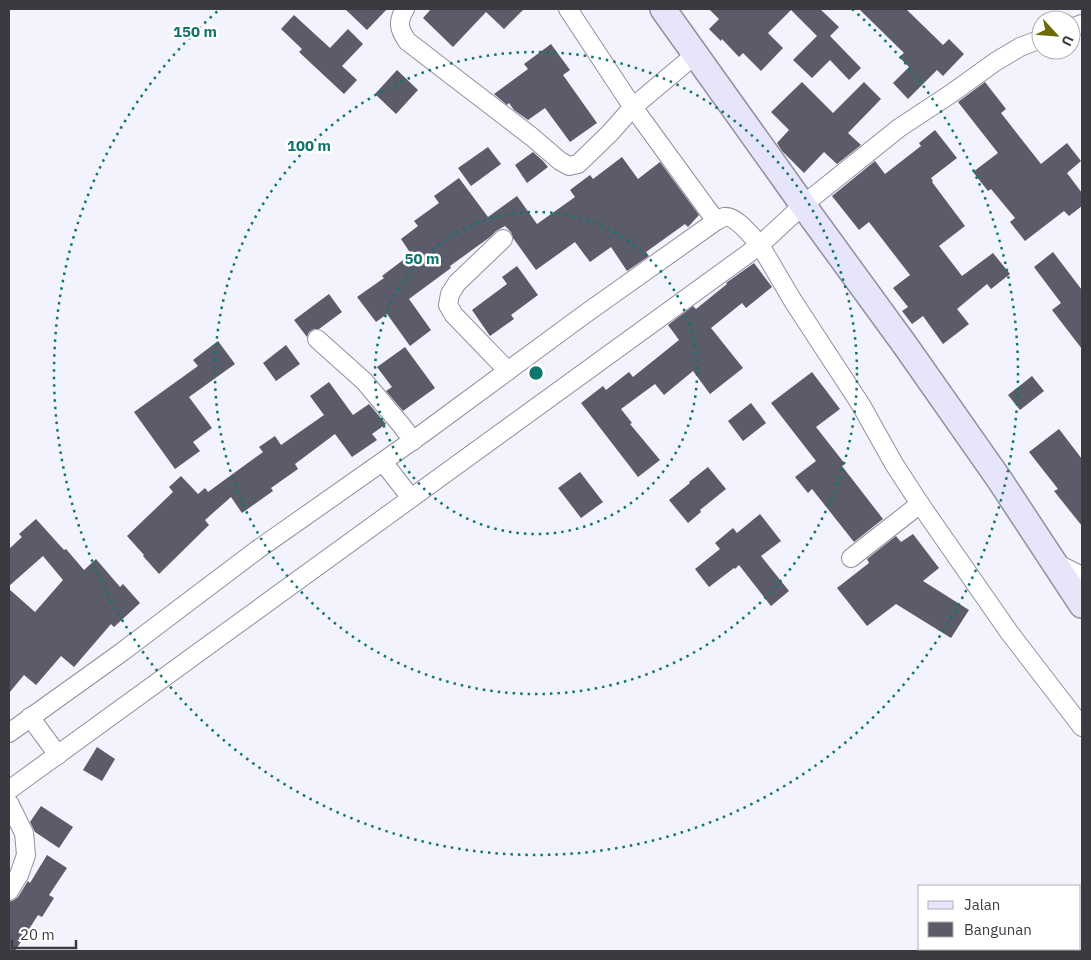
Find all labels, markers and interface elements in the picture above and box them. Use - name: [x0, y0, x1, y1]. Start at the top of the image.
- north arrow: [1031, 10, 1081, 60]
- text: 150 m: [173, 22, 217, 41]
- text: U: [1057, 32, 1078, 49]
- text: 100 m: [287, 136, 331, 155]
- text: 50 m: [405, 249, 439, 268]
- centre of rings: [527, 364, 545, 382]
- legend: [918, 885, 1081, 950]
- text: Jalan: [964, 895, 1000, 914]
- scale bar: [12, 918, 76, 950]
- text: Bangunan: [964, 920, 1032, 939]
- text: 20 m: [20, 925, 55, 944]

